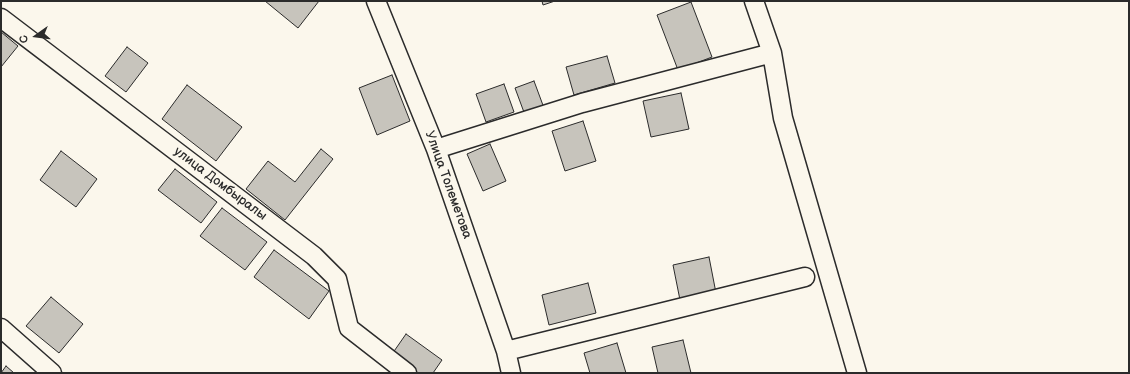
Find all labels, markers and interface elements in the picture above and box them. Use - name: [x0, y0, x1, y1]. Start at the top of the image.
- north arrow: [16, 16, 56, 56]
- text: С: [17, 34, 31, 44]
- street label: Улица Толеметова: [421, 129, 475, 241]
- street label: улица Домбыралы: [170, 144, 270, 224]

